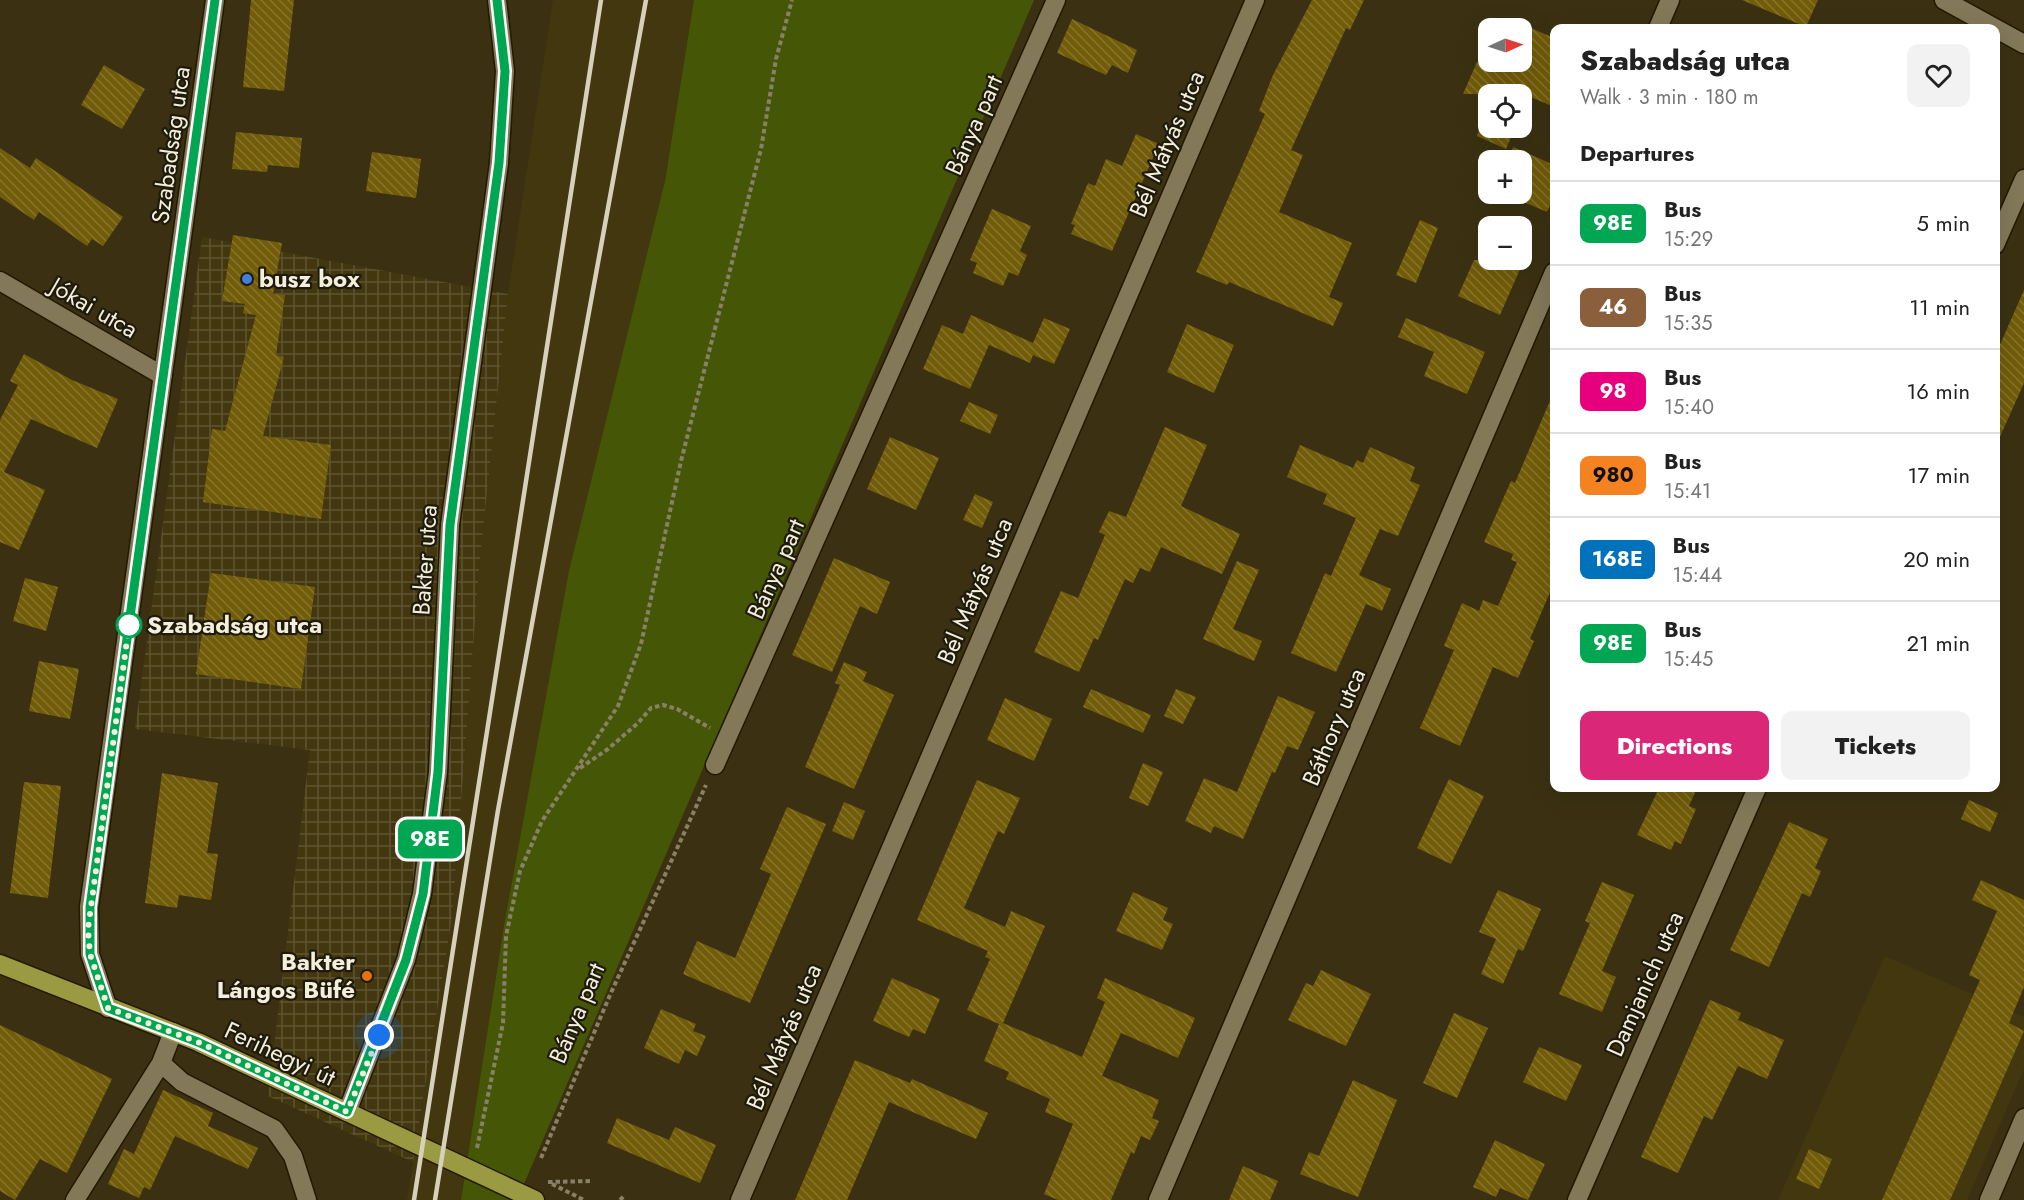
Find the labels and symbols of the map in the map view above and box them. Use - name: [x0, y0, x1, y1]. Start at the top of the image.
- north arrow: [1478, 18, 1532, 72]
- street label: Szabadság utca: [142, 64, 199, 226]
- street label: Bél Mátyás utca: [1120, 65, 1213, 222]
- street label: Bánya part: [936, 69, 1011, 180]
- place label: busz box: [259, 261, 360, 296]
- street label: Jókai utca: [41, 267, 144, 347]
- marker: busz box: [240, 272, 254, 286]
- street label: Bakter utca: [403, 504, 446, 616]
- street label: Bél Mátyás utca: [928, 512, 1021, 669]
- street label: Bánya part: [738, 513, 813, 624]
- place label: Szabadság utca: [147, 607, 322, 642]
- marker: Szabadság utca: [116, 612, 142, 638]
- street label: Báthory utca: [1293, 663, 1374, 791]
- line badge: 98E: [396, 820, 464, 858]
- street label: Damjanich utca: [1597, 906, 1692, 1062]
- place label: Bakter Lángos Büfé: [217, 944, 355, 1007]
- street label: Bánya part: [540, 957, 613, 1068]
- street label: Bél Mátyás utca: [737, 958, 830, 1115]
- marker: Bakter Lángos Büfé: [360, 969, 374, 983]
- street label: Ferihegyi út: [219, 1013, 342, 1095]
- your location: [364, 1020, 394, 1050]

